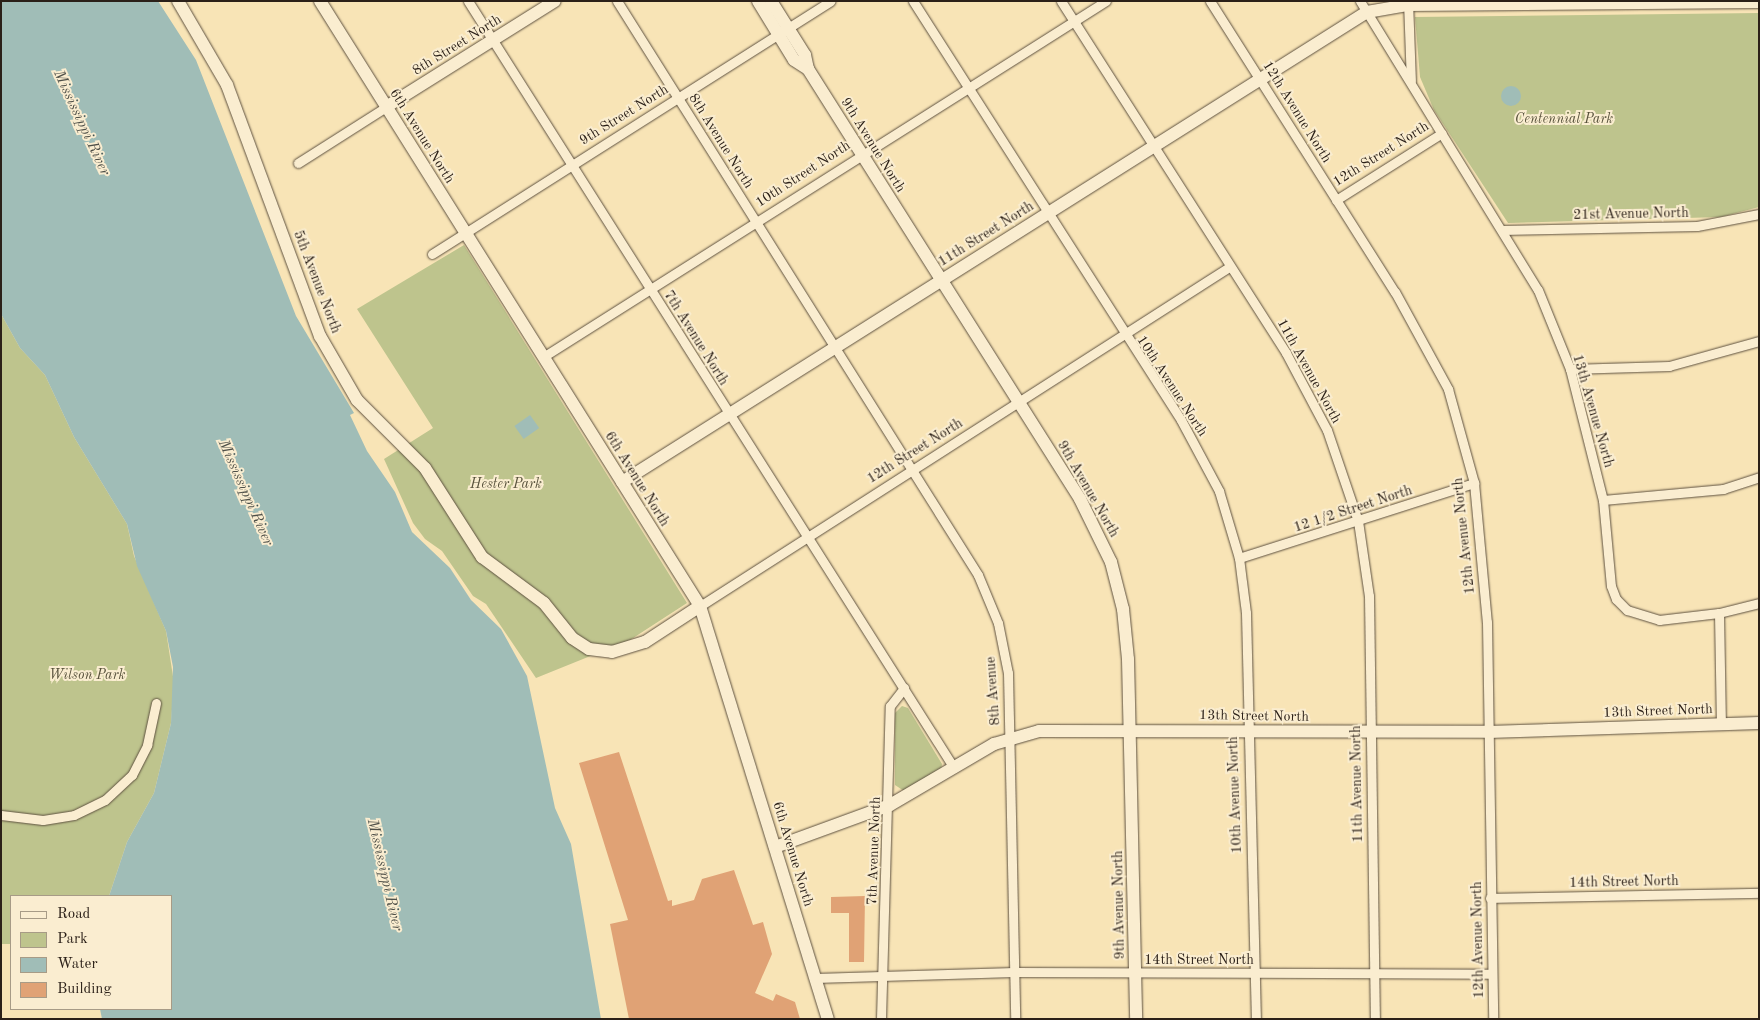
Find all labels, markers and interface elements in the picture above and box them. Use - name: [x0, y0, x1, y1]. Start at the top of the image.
- street label: 8th Street North: [409, 11, 505, 79]
- street label: 12th Avenue North: [1259, 58, 1335, 166]
- water label: Mississippi River: [49, 67, 113, 179]
- street label: 9th Street North: [576, 81, 672, 149]
- street label: 6th Avenue North: [386, 85, 458, 187]
- street label: 8th Avenue North: [685, 90, 757, 192]
- street label: 9th Avenue North: [837, 94, 909, 196]
- park label: Centennial Park: [1515, 111, 1613, 127]
- street label: 12th Street North: [1330, 118, 1432, 190]
- street label: 10th Street North: [752, 137, 854, 211]
- street label: 11th Street North: [935, 198, 1037, 270]
- street label: 21st Avenue North: [1573, 205, 1689, 223]
- street label: 5th Avenue North: [290, 228, 344, 336]
- street label: 7th Avenue North: [660, 287, 732, 389]
- street label: 11th Avenue North: [1273, 316, 1345, 426]
- street label: 10th Avenue North: [1133, 332, 1211, 440]
- street label: 13th Avenue North: [1569, 352, 1617, 470]
- street label: 12th Street North: [864, 415, 966, 487]
- street label: 6th Avenue North: [601, 428, 673, 530]
- water label: Mississippi River: [213, 437, 277, 549]
- street label: 9th Avenue North: [1053, 438, 1123, 540]
- park label: Hester Park: [470, 476, 542, 492]
- street label: 12th Avenue North: [1450, 477, 1478, 595]
- street label: 12 1/2 Street North: [1292, 482, 1414, 536]
- street label: 8th Avenue: [982, 656, 1004, 726]
- park label: Wilson Park: [49, 667, 125, 683]
- street label: 13th Street North: [1603, 701, 1713, 721]
- street label: 13th Street North: [1199, 707, 1309, 725]
- street label: 11th Avenue North: [1348, 725, 1366, 843]
- street label: 10th Avenue North: [1225, 736, 1245, 854]
- street label: 7th Avenue North: [864, 796, 884, 906]
- street label: 6th Avenue North: [769, 799, 817, 909]
- water label: Mississippi River: [362, 817, 406, 933]
- street label: 9th Avenue North: [1110, 850, 1128, 960]
- street label: 14th Street North: [1569, 873, 1679, 891]
- street label: 12th Avenue North: [1469, 881, 1487, 999]
- legend: [10, 895, 172, 1010]
- text: Road: [57, 907, 90, 922]
- text: Park: [57, 932, 88, 947]
- street label: 14th Street North: [1144, 952, 1254, 968]
- text: Water: [57, 957, 98, 972]
- text: Building: [57, 982, 112, 997]

